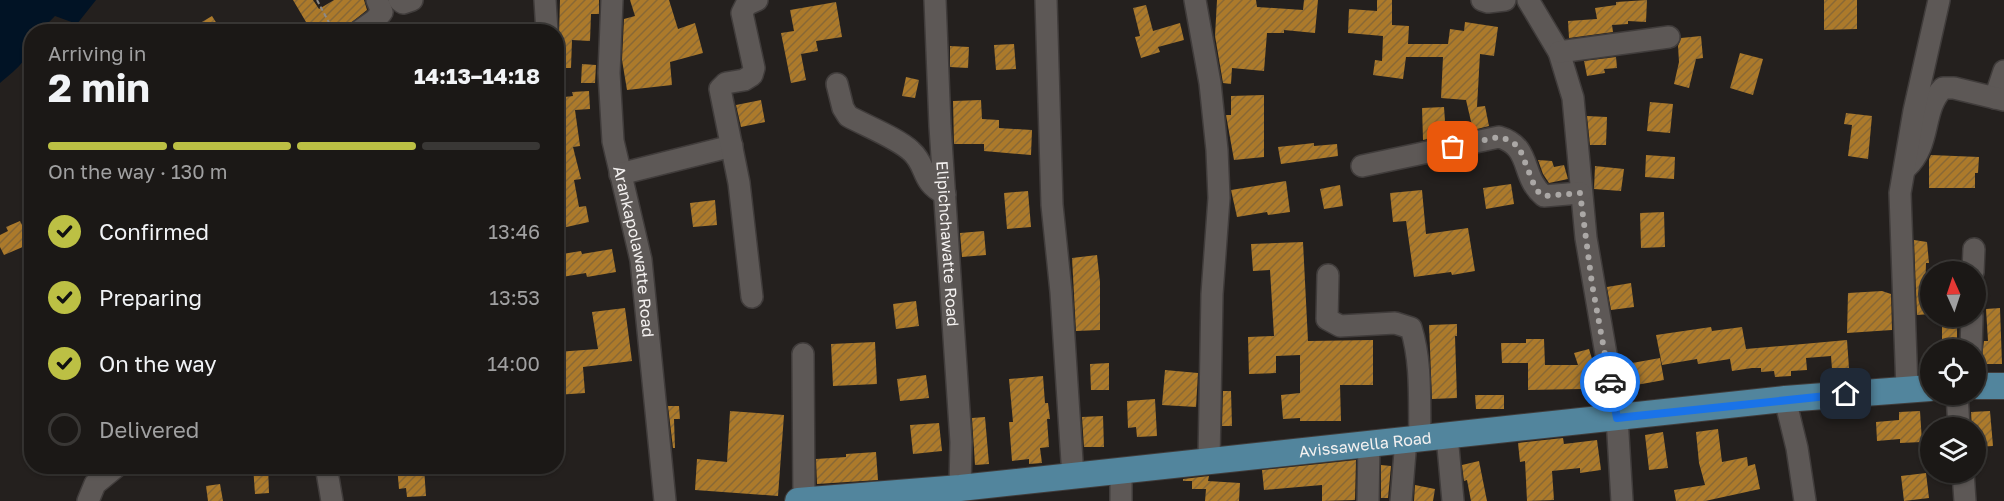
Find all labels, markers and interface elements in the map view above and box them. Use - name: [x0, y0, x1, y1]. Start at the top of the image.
- text: Arriving in: [48, 41, 146, 65]
- text: 14:13–14:18: [414, 62, 540, 89]
- text: 2 min: [48, 64, 150, 111]
- pin: [1427, 121, 1478, 172]
- icon: bag: [1436, 130, 1469, 163]
- text: On the way · 130 m: [48, 159, 227, 183]
- street label: Elipichchawatte Road: [932, 160, 963, 327]
- street label: Arankapolawatte Road: [609, 164, 659, 338]
- icon: check: [48, 215, 81, 248]
- text: Confirmed: [99, 218, 209, 245]
- text: 13:46: [488, 219, 540, 243]
- north arrow: [1920, 261, 1986, 327]
- map controls: [1920, 261, 1986, 483]
- icon: check: [48, 281, 81, 314]
- text: Preparing: [99, 284, 202, 311]
- text: 13:53: [489, 285, 540, 309]
- button: locate: [1920, 339, 1986, 405]
- icon: check: [48, 347, 81, 380]
- text: On the way: [99, 350, 217, 377]
- text: 14:00: [487, 351, 540, 375]
- courier: [1580, 352, 1640, 412]
- icon: car: [1594, 366, 1627, 399]
- pin: [1820, 368, 1871, 419]
- icon: home: [1829, 377, 1862, 410]
- text: Delivered: [99, 416, 199, 443]
- button: layers: [1920, 417, 1986, 483]
- street label: Avissawella Road: [1298, 427, 1433, 461]

